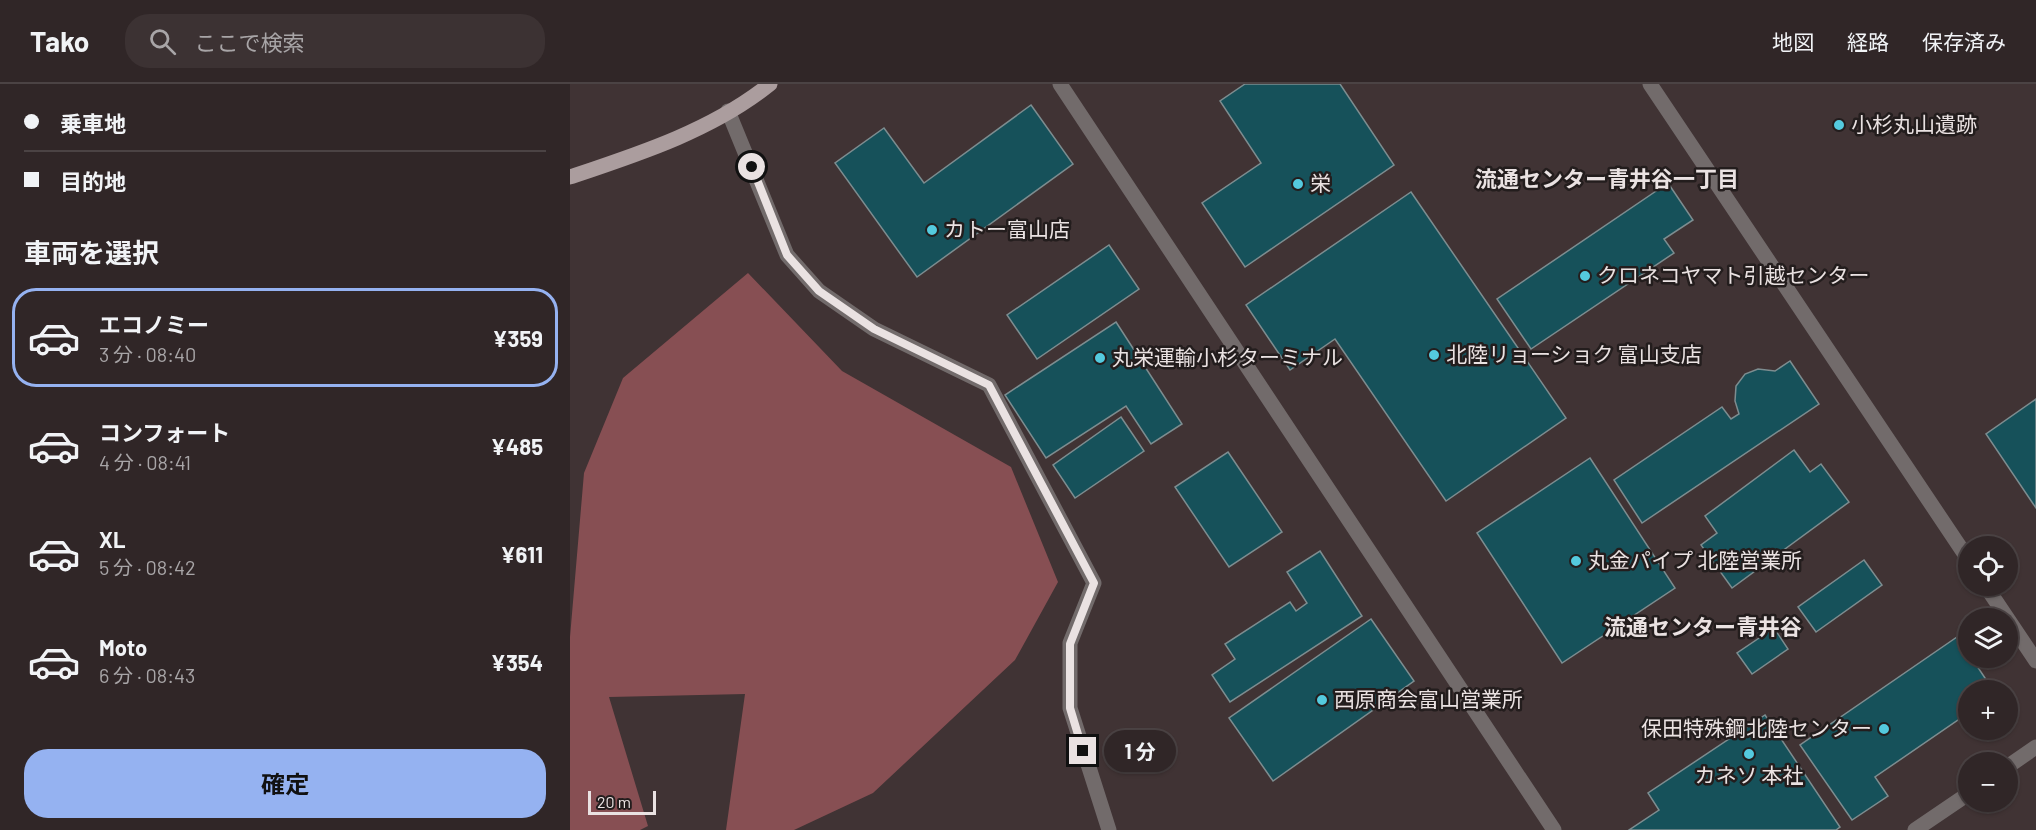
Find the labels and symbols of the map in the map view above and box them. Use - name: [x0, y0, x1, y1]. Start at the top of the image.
- place label: 小杉丸山遺跡: [1851, 111, 1977, 136]
- marker: 小杉丸山遺跡: [1832, 118, 1846, 132]
- route start: [738, 153, 765, 180]
- district label: 流通センター青井谷一丁目: [1475, 165, 1739, 191]
- place label: 栄: [1310, 170, 1331, 195]
- marker: 栄: [1291, 177, 1305, 191]
- place label: カトー富山店: [944, 216, 1070, 241]
- marker: カトー富山店: [925, 223, 939, 237]
- place label: クロネコヤマト引越センター: [1597, 262, 1870, 287]
- marker: クロネコヤマト引越センター: [1578, 269, 1592, 283]
- place label: 北陸リョーショク 富山支店: [1446, 341, 1702, 366]
- place label: 丸栄運輸小杉ターミナル: [1112, 344, 1343, 369]
- marker: 北陸リョーショク 富山支店: [1427, 348, 1441, 362]
- marker: 丸栄運輸小杉ターミナル: [1093, 351, 1107, 365]
- place label: 丸金パイプ 北陸営業所: [1588, 547, 1802, 572]
- marker: 丸金パイプ 北陸営業所: [1569, 554, 1583, 568]
- district label: 流通センター青井谷: [1604, 613, 1802, 639]
- place label: 西原商会富山営業所: [1334, 686, 1523, 711]
- marker: 西原商会富山営業所: [1315, 693, 1329, 707]
- place label: 保田特殊鋼北陸センター: [1641, 715, 1872, 740]
- marker: 保田特殊鋼北陸センター: [1877, 722, 1891, 736]
- callout: 1 分: [1104, 730, 1176, 772]
- route end: [1069, 737, 1096, 764]
- marker: カネソ 本社: [1742, 747, 1756, 761]
- place label: カネソ 本社: [1694, 762, 1804, 787]
- scale bar: [588, 788, 656, 816]

